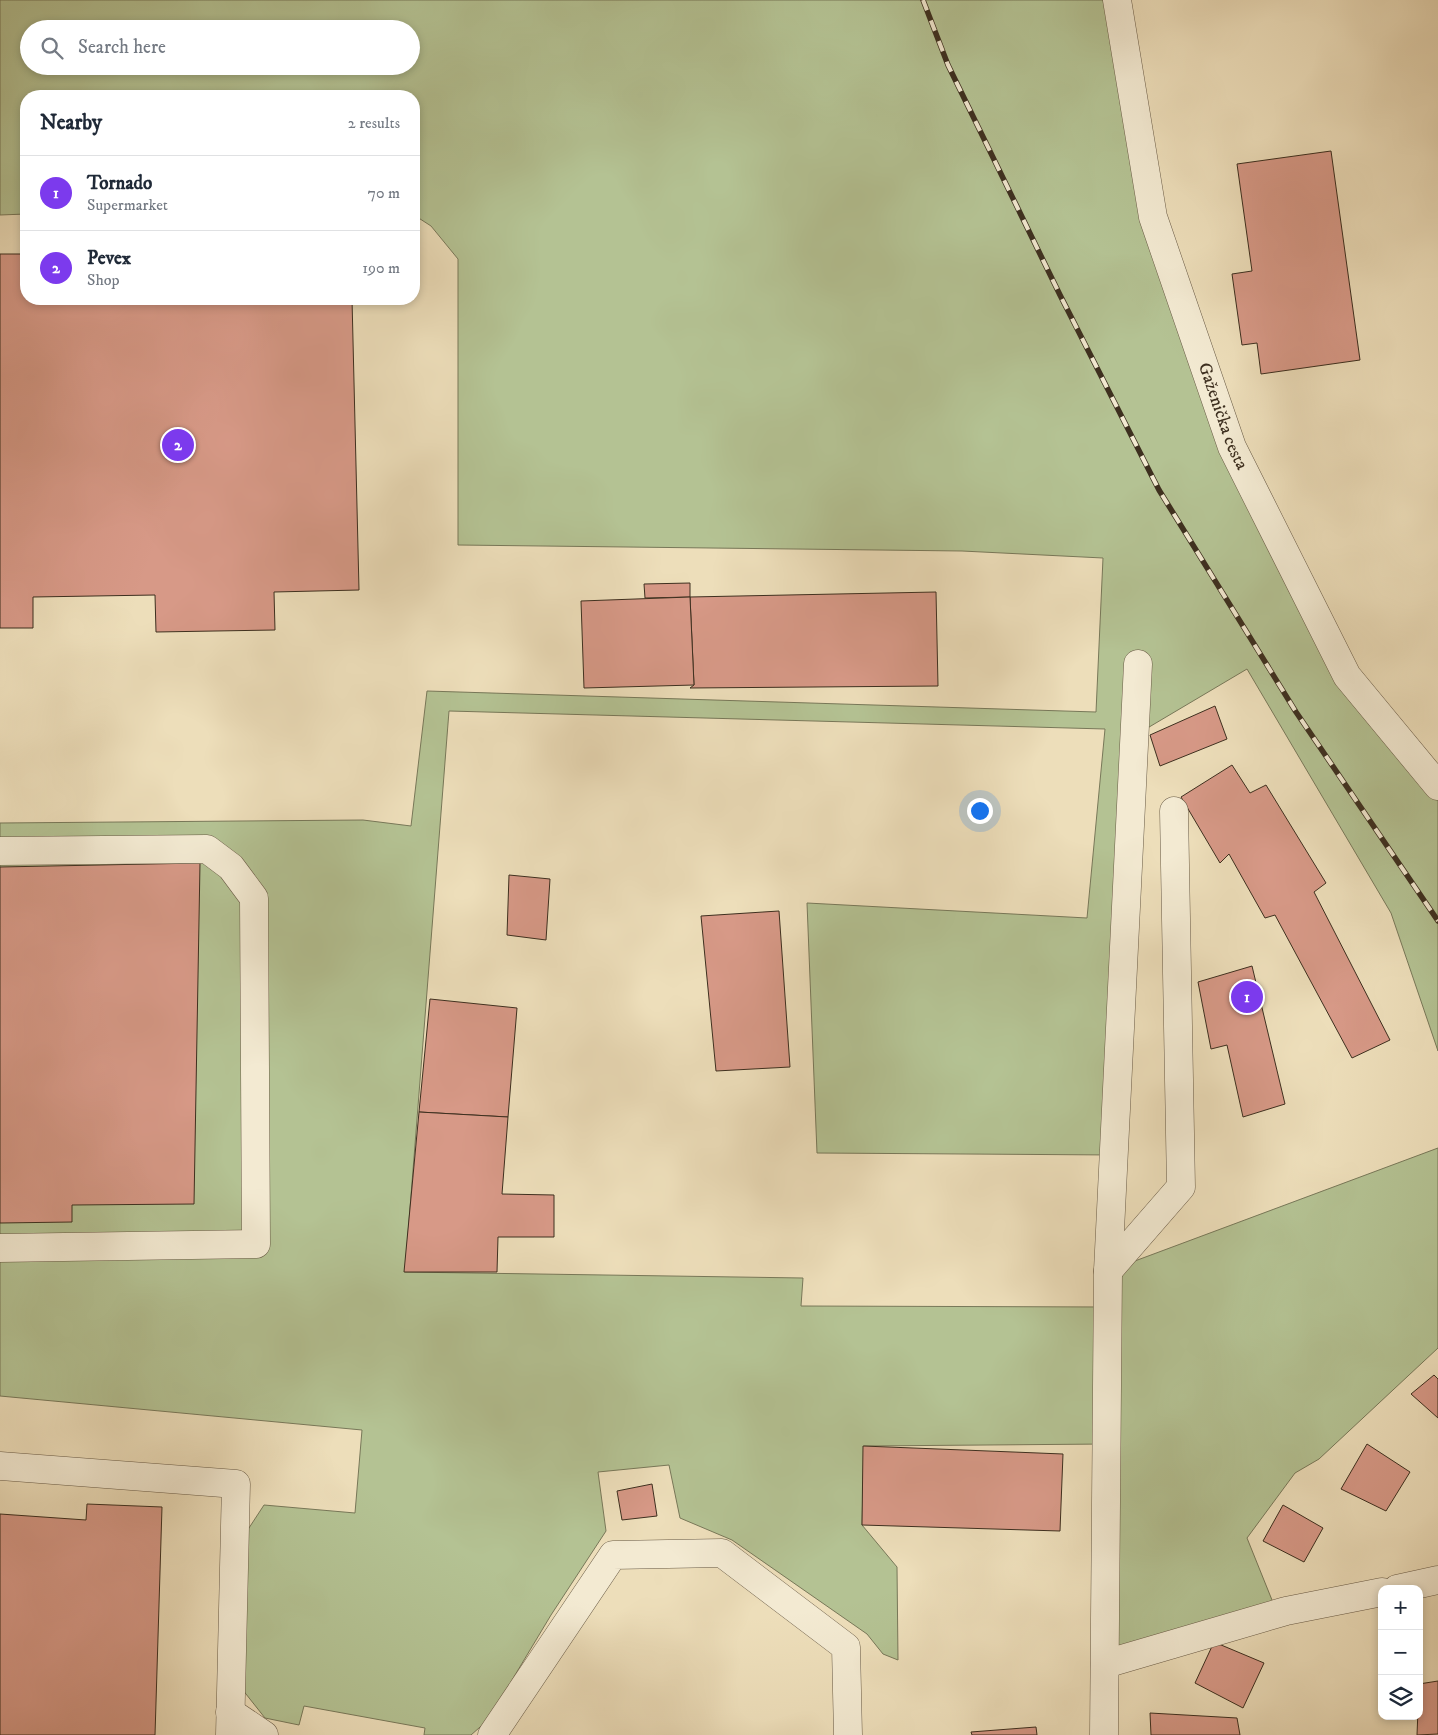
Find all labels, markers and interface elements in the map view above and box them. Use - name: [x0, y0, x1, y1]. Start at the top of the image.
- search box: [20, 20, 420, 75]
- icon: search: [38, 34, 66, 62]
- text: Search here: [78, 36, 166, 59]
- text: Nearby: [40, 110, 102, 136]
- text: 2 results: [348, 113, 400, 133]
- text: Tornado: [87, 172, 152, 195]
- text: 1: [53, 183, 59, 203]
- text: 70 m: [368, 183, 400, 203]
- text: Supermarket: [87, 195, 168, 215]
- text: Pevex: [87, 247, 131, 270]
- text: 2: [52, 258, 60, 278]
- text: 190 m: [362, 258, 400, 278]
- text: Shop: [87, 270, 120, 290]
- street label: Gaženička cesta: [1193, 360, 1253, 474]
- pin: 2: [162, 426, 194, 464]
- your location: [967, 798, 993, 824]
- pin: 1: [1231, 978, 1263, 1016]
- map controls: [1378, 1585, 1423, 1720]
- button: +: [1378, 1585, 1423, 1630]
- button: −: [1378, 1630, 1423, 1675]
- button: layers: [1378, 1675, 1423, 1720]

